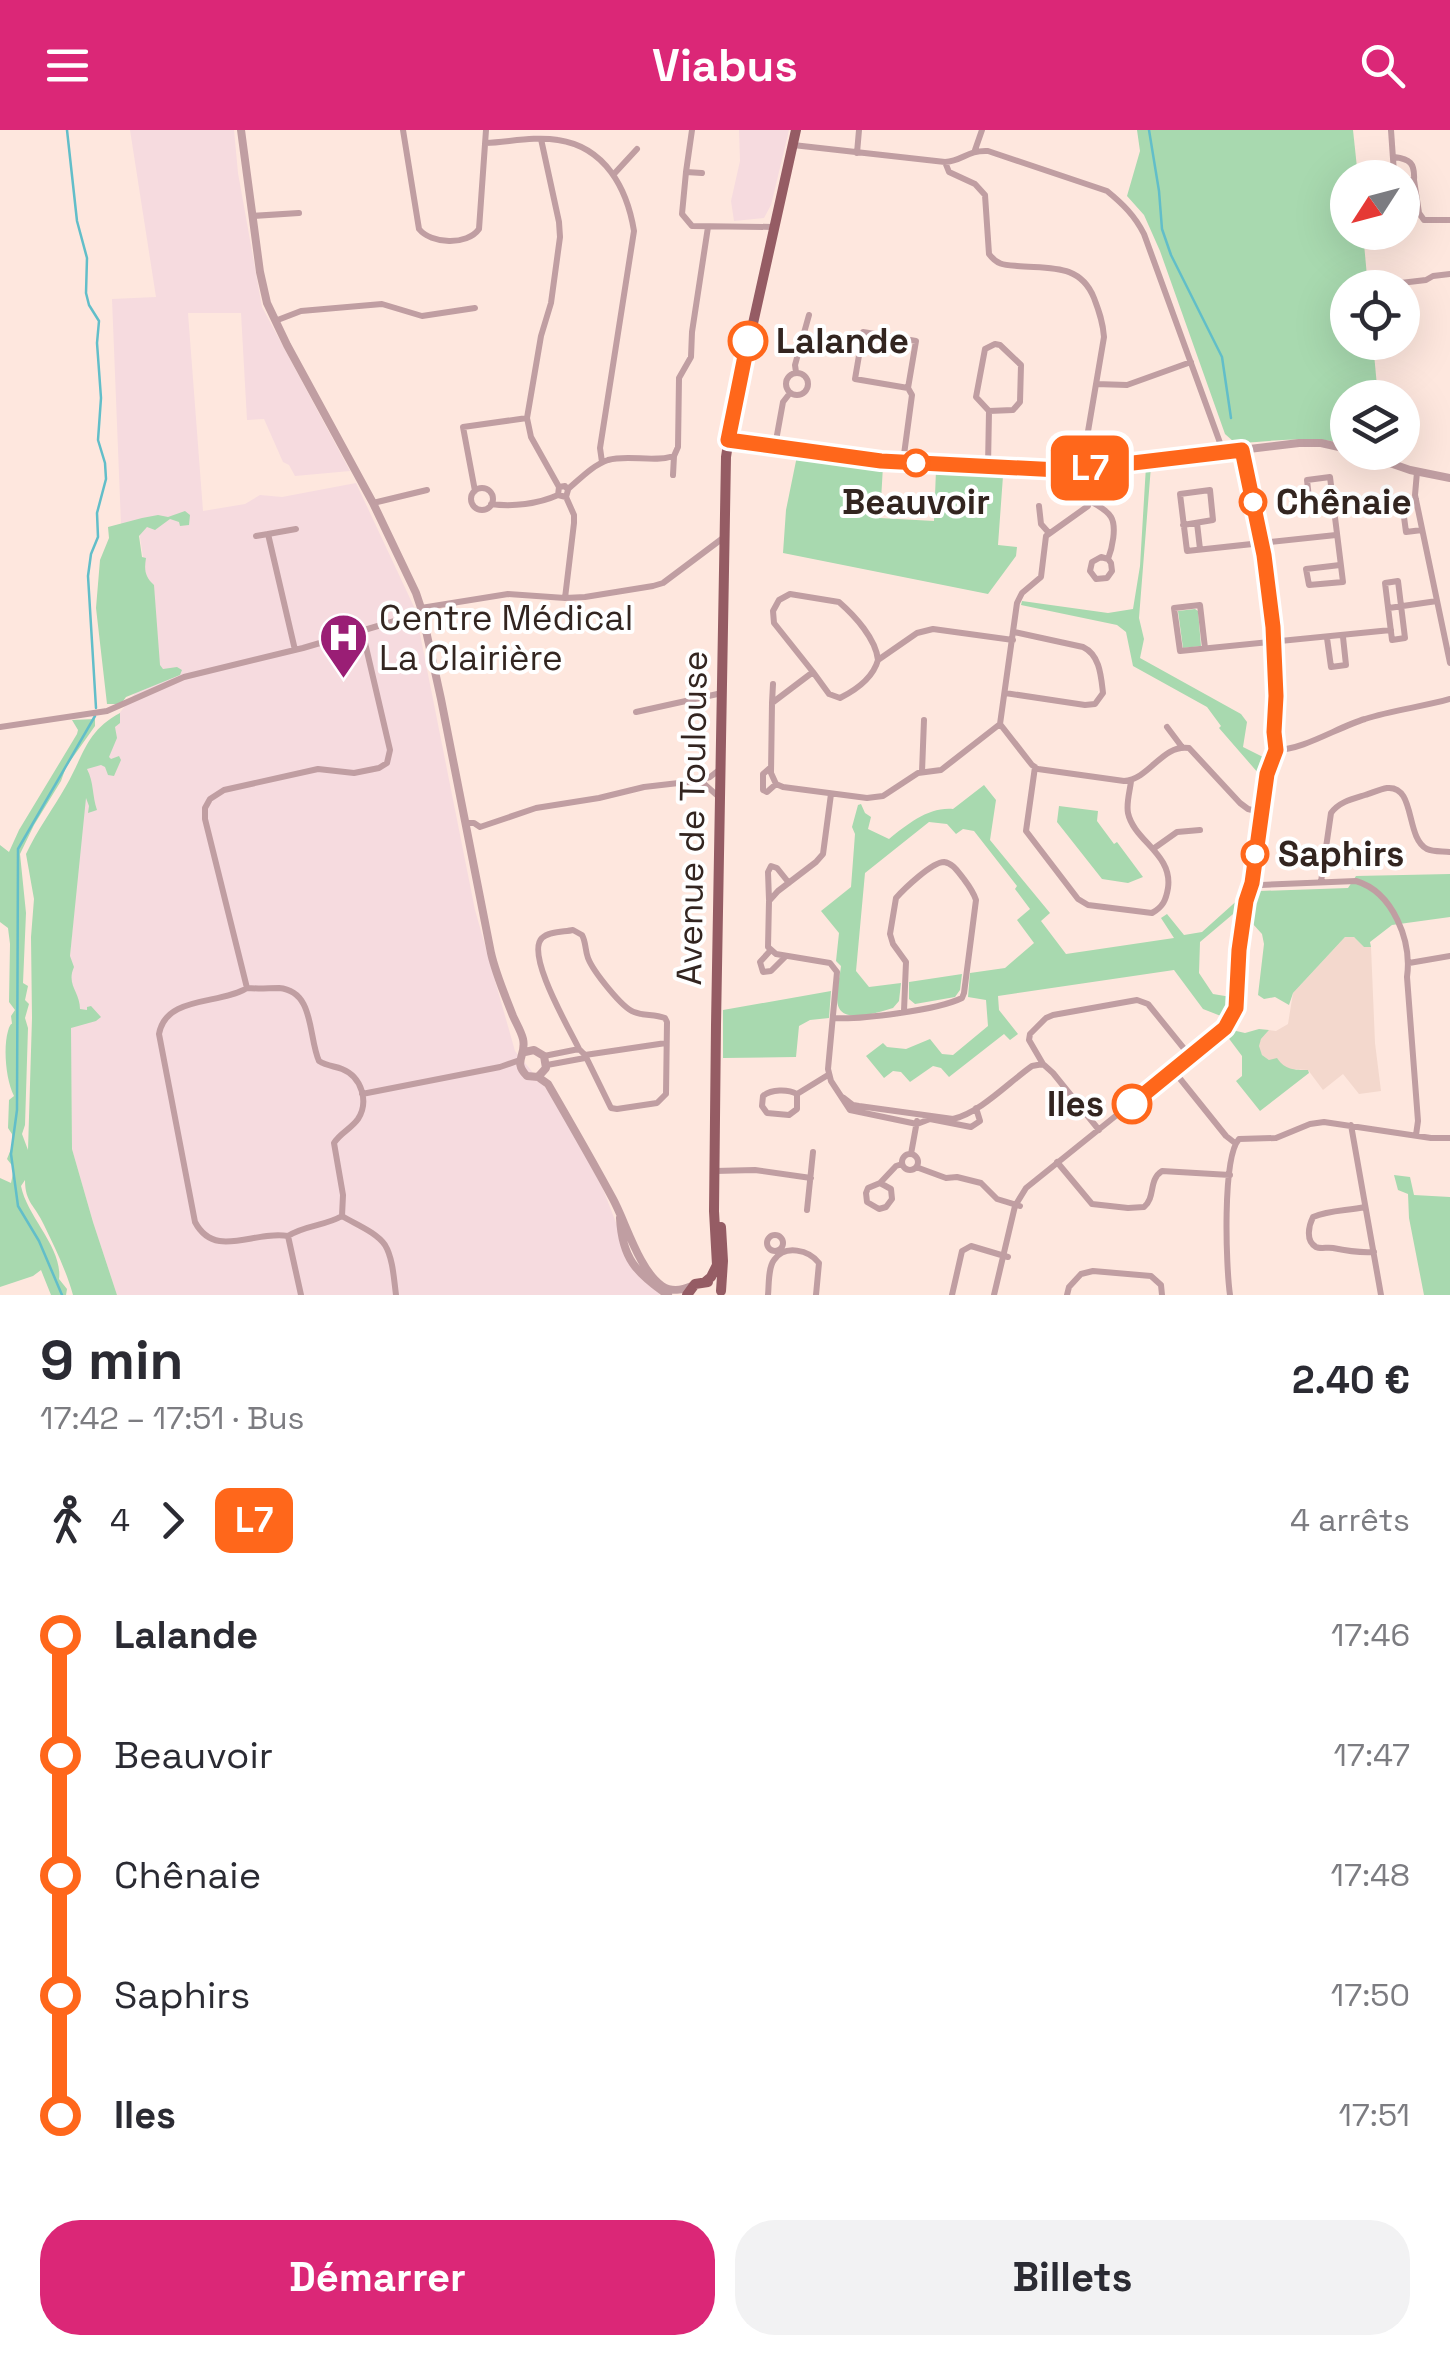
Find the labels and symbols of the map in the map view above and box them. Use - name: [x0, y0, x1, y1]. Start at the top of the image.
- north arrow: [1330, 160, 1420, 250]
- place label: Lalande: [776, 319, 909, 363]
- marker: Lalande: [729, 322, 767, 360]
- line badge: L7: [1045, 436, 1135, 500]
- marker: Beauvoir: [903, 450, 929, 476]
- place label: Beauvoir: [842, 480, 990, 524]
- place label: Chênaie: [1276, 480, 1412, 524]
- marker: Chênaie: [1240, 489, 1266, 515]
- place label: Centre Médical La Clairière: [379, 596, 633, 680]
- hospital icon: Centre Médical La Clairière: [318, 612, 370, 680]
- street label: Avenue de Toulouse: [667, 650, 717, 986]
- place label: Saphirs: [1278, 832, 1404, 876]
- marker: Saphirs: [1242, 841, 1268, 867]
- place label: Iles: [1047, 1082, 1104, 1126]
- marker: Iles: [1113, 1085, 1151, 1123]

